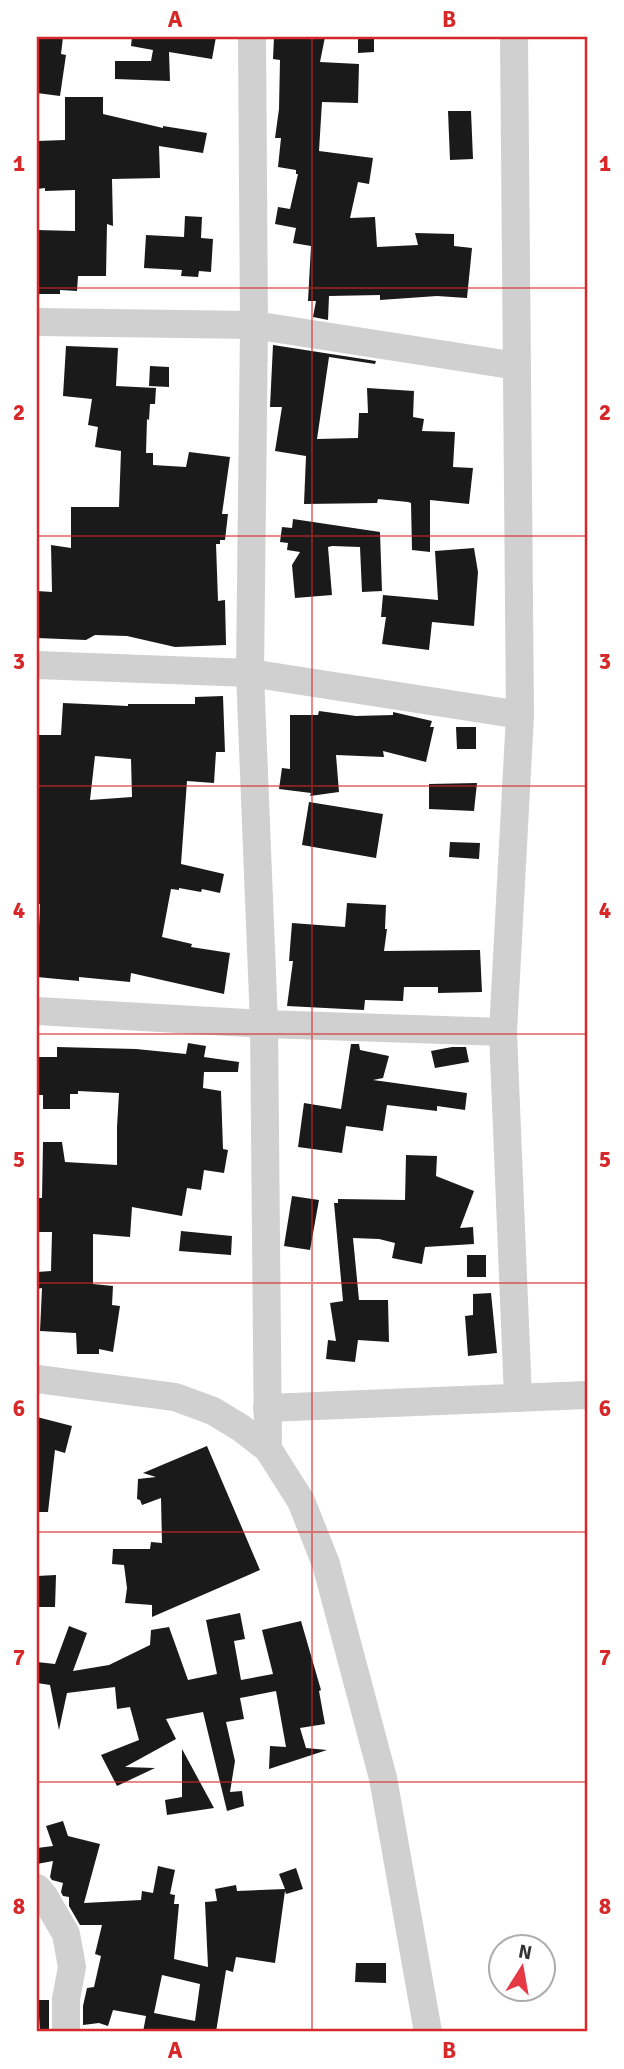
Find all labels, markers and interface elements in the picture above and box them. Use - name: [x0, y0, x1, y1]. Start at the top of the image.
- text: A: [168, 5, 183, 34]
- text: B: [442, 5, 456, 34]
- text: 1: [13, 149, 25, 178]
- text: 1: [599, 149, 611, 178]
- text: 2: [13, 398, 25, 427]
- text: 2: [599, 398, 611, 427]
- text: 3: [13, 647, 25, 676]
- text: 3: [599, 647, 611, 676]
- text: 4: [13, 896, 25, 925]
- text: 4: [599, 896, 611, 925]
- text: 5: [13, 1145, 25, 1174]
- text: 5: [599, 1145, 611, 1174]
- text: 6: [13, 1394, 25, 1423]
- text: 6: [599, 1394, 611, 1423]
- text: 7: [13, 1643, 25, 1672]
- text: 7: [599, 1643, 611, 1672]
- text: 8: [13, 1892, 25, 1921]
- text: 8: [599, 1892, 611, 1921]
- north arrow: [488, 1932, 558, 2002]
- text: N: [516, 1939, 534, 1965]
- text: A: [168, 2036, 183, 2065]
- text: B: [442, 2036, 456, 2065]

